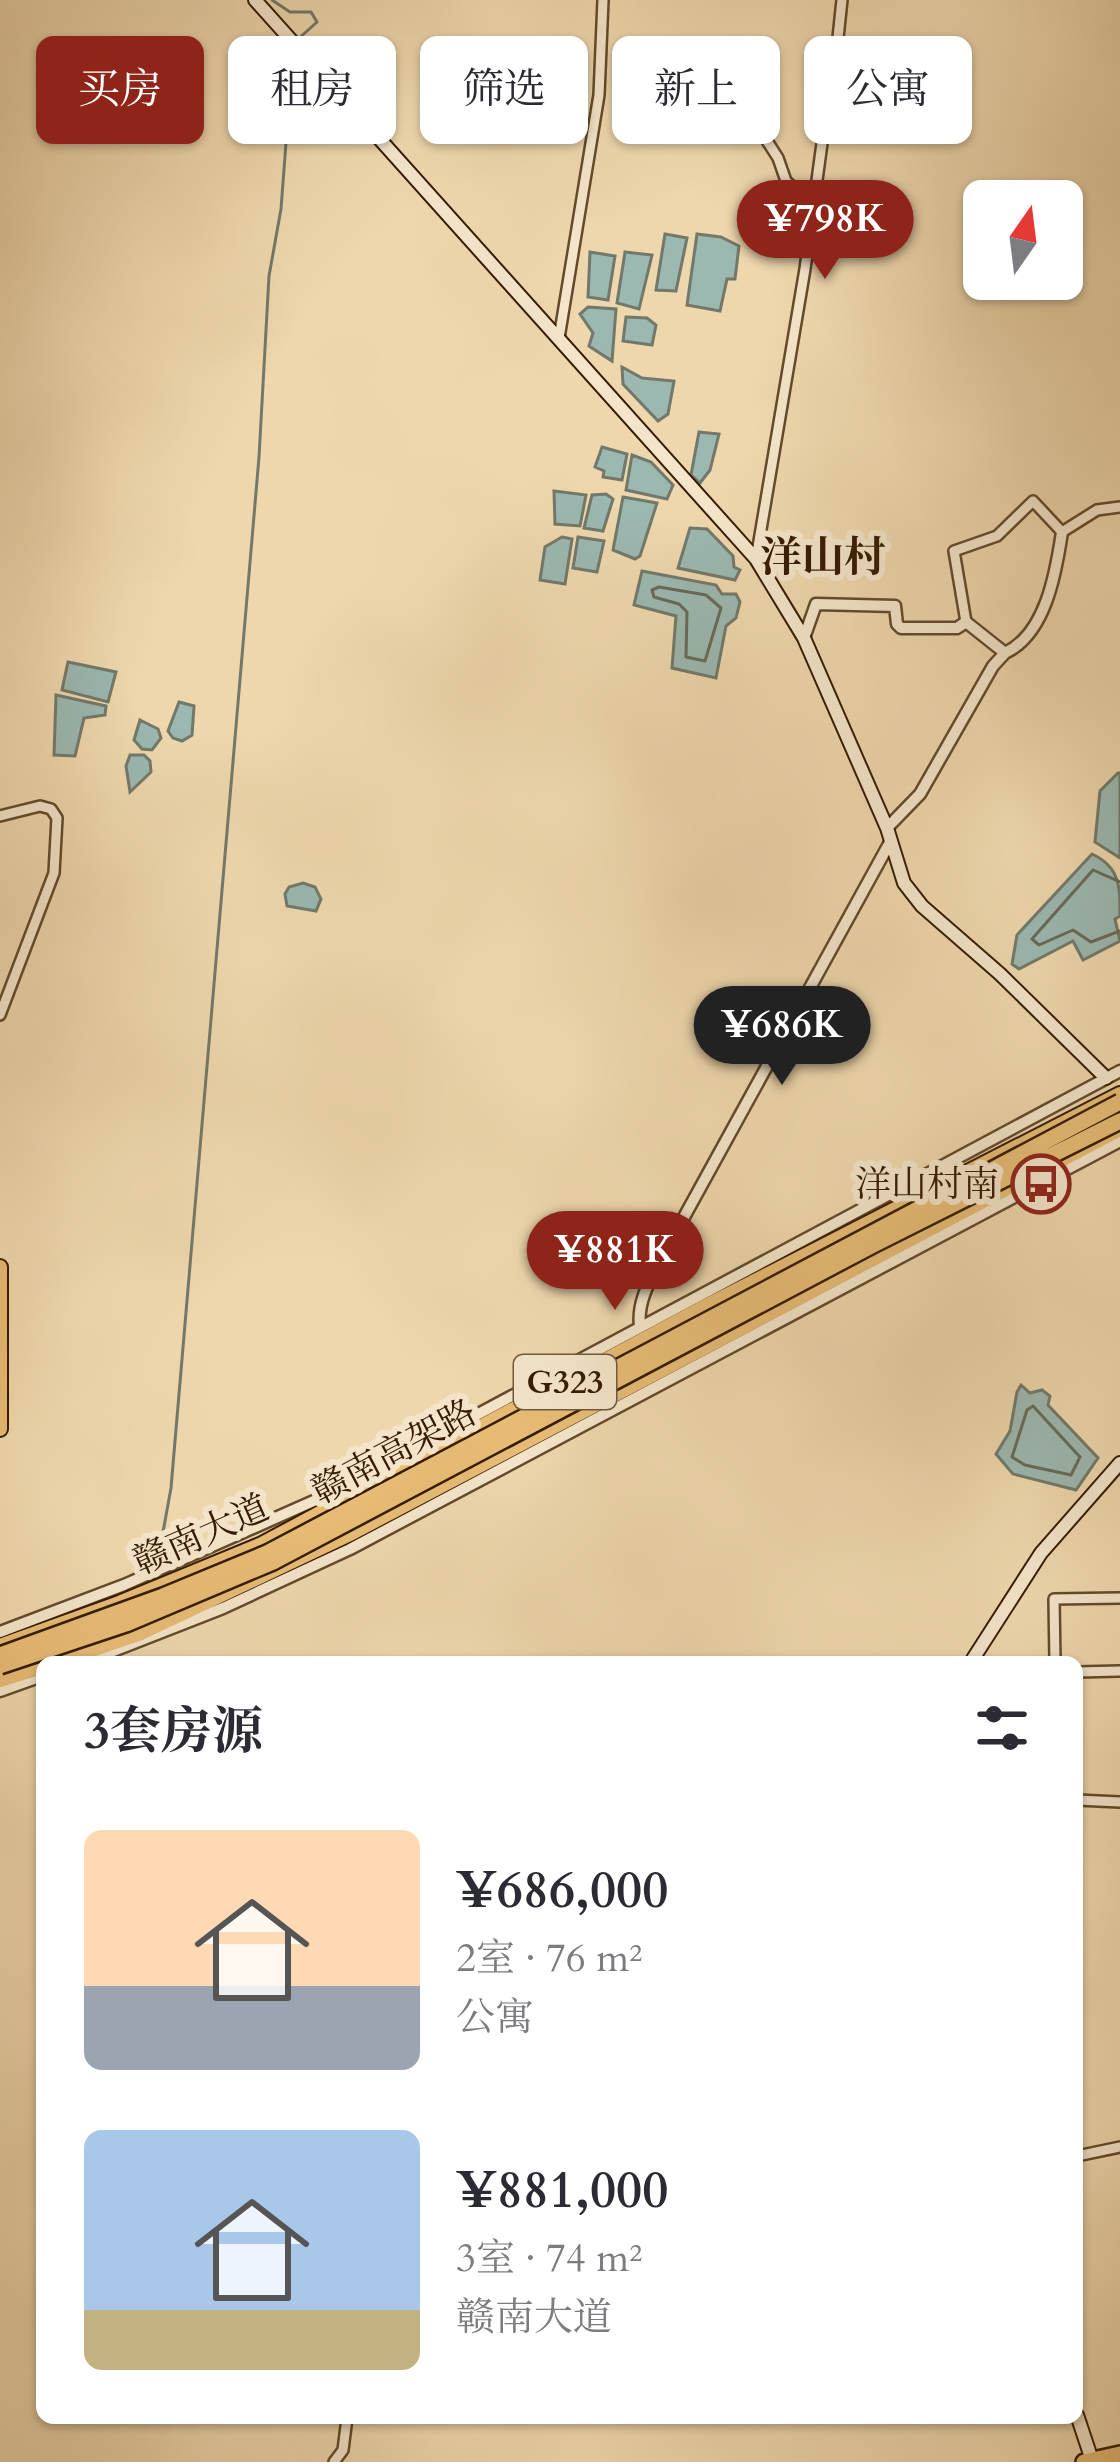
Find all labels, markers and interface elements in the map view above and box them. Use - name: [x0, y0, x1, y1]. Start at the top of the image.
- chip: 买房: [36, 36, 204, 144]
- chip: 租房: [228, 36, 396, 144]
- chip: 筛选: [420, 36, 588, 144]
- chip: 新上: [612, 36, 780, 144]
- chip: 公寓: [804, 36, 972, 144]
- pin: ¥798K: [741, 180, 909, 282]
- north arrow: [963, 180, 1083, 300]
- map controls: [963, 180, 1083, 300]
- text: ¥798K: [764, 192, 886, 245]
- district label: 洋山村: [760, 529, 886, 586]
- pin: ¥686K: [698, 986, 866, 1088]
- text: ¥686K: [721, 998, 843, 1051]
- bus stop icon: 洋山村南: [1010, 1153, 1072, 1215]
- place label: 洋山村南: [855, 1160, 999, 1209]
- pin: ¥881K: [531, 1211, 699, 1313]
- text: ¥881K: [554, 1223, 676, 1276]
- road number: G323: [514, 1355, 616, 1409]
- street label: 赣南高架路: [303, 1388, 485, 1516]
- street label: 赣南大道: [125, 1483, 277, 1587]
- icon: filters: [969, 1695, 1035, 1761]
- text: 3套房源: [84, 1697, 263, 1767]
- text: ¥686,000: [456, 1856, 668, 1926]
- icon: home: [180, 1878, 324, 2022]
- text: 2室 · 76 m²: [456, 1932, 642, 1985]
- text: 公寓: [456, 1991, 534, 2044]
- text: ¥881,000: [456, 2156, 668, 2226]
- icon: home: [180, 2178, 324, 2322]
- text: 3室 · 74 m²: [456, 2232, 642, 2285]
- text: 赣南大道: [456, 2291, 612, 2344]

